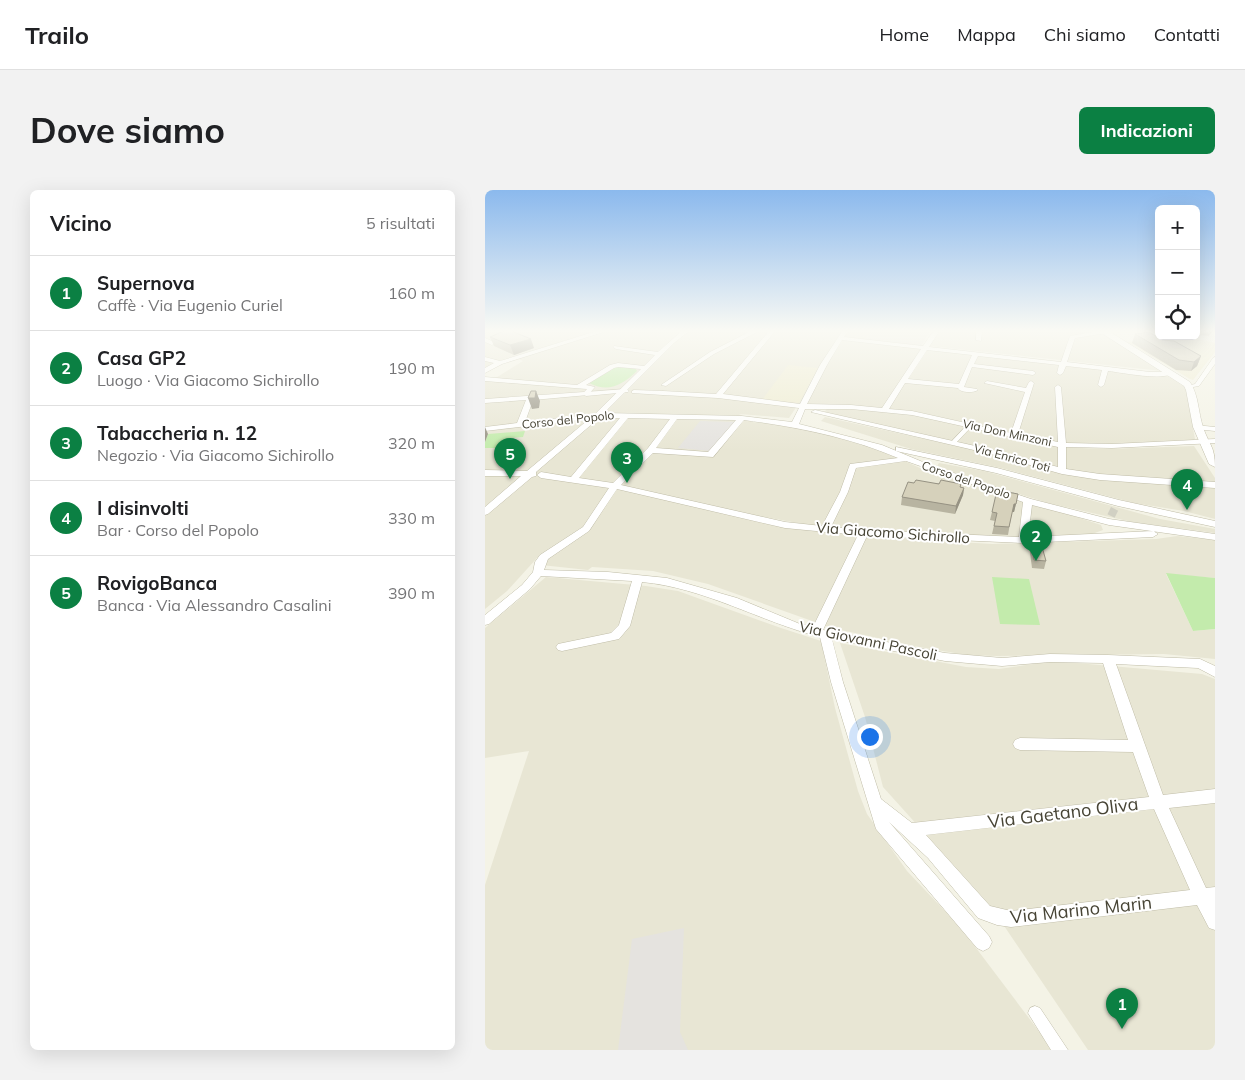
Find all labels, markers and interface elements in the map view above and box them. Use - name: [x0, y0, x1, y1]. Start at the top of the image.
- text: Trailo: [25, 20, 89, 50]
- text: Home: [879, 23, 929, 46]
- text: Mappa: [957, 23, 1016, 46]
- text: Chi siamo: [1044, 23, 1126, 46]
- text: Contatti: [1154, 23, 1220, 46]
- button: Indicazioni: [1079, 107, 1215, 154]
- text: Dove siamo: [30, 108, 225, 152]
- map controls: [1155, 205, 1200, 340]
- button: +: [1155, 205, 1200, 250]
- text: Vicino: [50, 210, 112, 236]
- text: 5 risultati: [366, 213, 435, 233]
- button: −: [1155, 250, 1200, 295]
- text: Supernova: [97, 271, 195, 295]
- text: 1: [61, 283, 71, 303]
- text: 160 m: [388, 283, 435, 303]
- text: Caffè · Via Eugenio Curiel: [97, 295, 283, 315]
- button: locate: [1155, 295, 1200, 340]
- text: Casa GP2: [97, 346, 186, 370]
- text: 2: [61, 358, 71, 378]
- text: 190 m: [388, 358, 435, 378]
- text: Luogo · Via Giacomo Sichirollo: [97, 370, 319, 390]
- street label: Corso del Popolo: [521, 407, 615, 432]
- street label: Via Don Minzoni: [961, 416, 1053, 449]
- text: Tabaccheria n. 12: [97, 421, 257, 445]
- text: 3: [61, 433, 71, 453]
- text: 320 m: [388, 433, 435, 453]
- pin: 5: [494, 438, 526, 479]
- street label: Via Enrico Toti: [972, 440, 1052, 475]
- pin: 3: [611, 442, 643, 483]
- text: Negozio · Via Giacomo Sichirollo: [97, 445, 334, 465]
- street label: Corso del Popolo: [920, 457, 1013, 502]
- pin: 4: [1171, 469, 1203, 510]
- text: I disinvolti: [97, 496, 189, 520]
- text: 4: [61, 508, 71, 528]
- text: 330 m: [388, 508, 435, 528]
- street label: Via Giacomo Sichirollo: [815, 518, 971, 547]
- text: Bar · Corso del Popolo: [97, 520, 259, 540]
- pin: 2: [1020, 520, 1052, 561]
- text: RovigoBanca: [97, 571, 217, 595]
- text: 5: [61, 583, 71, 603]
- text: 390 m: [388, 583, 435, 603]
- text: Banca · Via Alessandro Casalini: [97, 595, 331, 615]
- street label: Via Giovanni Pascoli: [797, 617, 939, 664]
- your location: [857, 724, 883, 750]
- street label: Via Gaetano Oliva: [986, 792, 1139, 833]
- street label: Via Marino Marin: [1009, 891, 1153, 928]
- pin: 1: [1106, 988, 1138, 1029]

